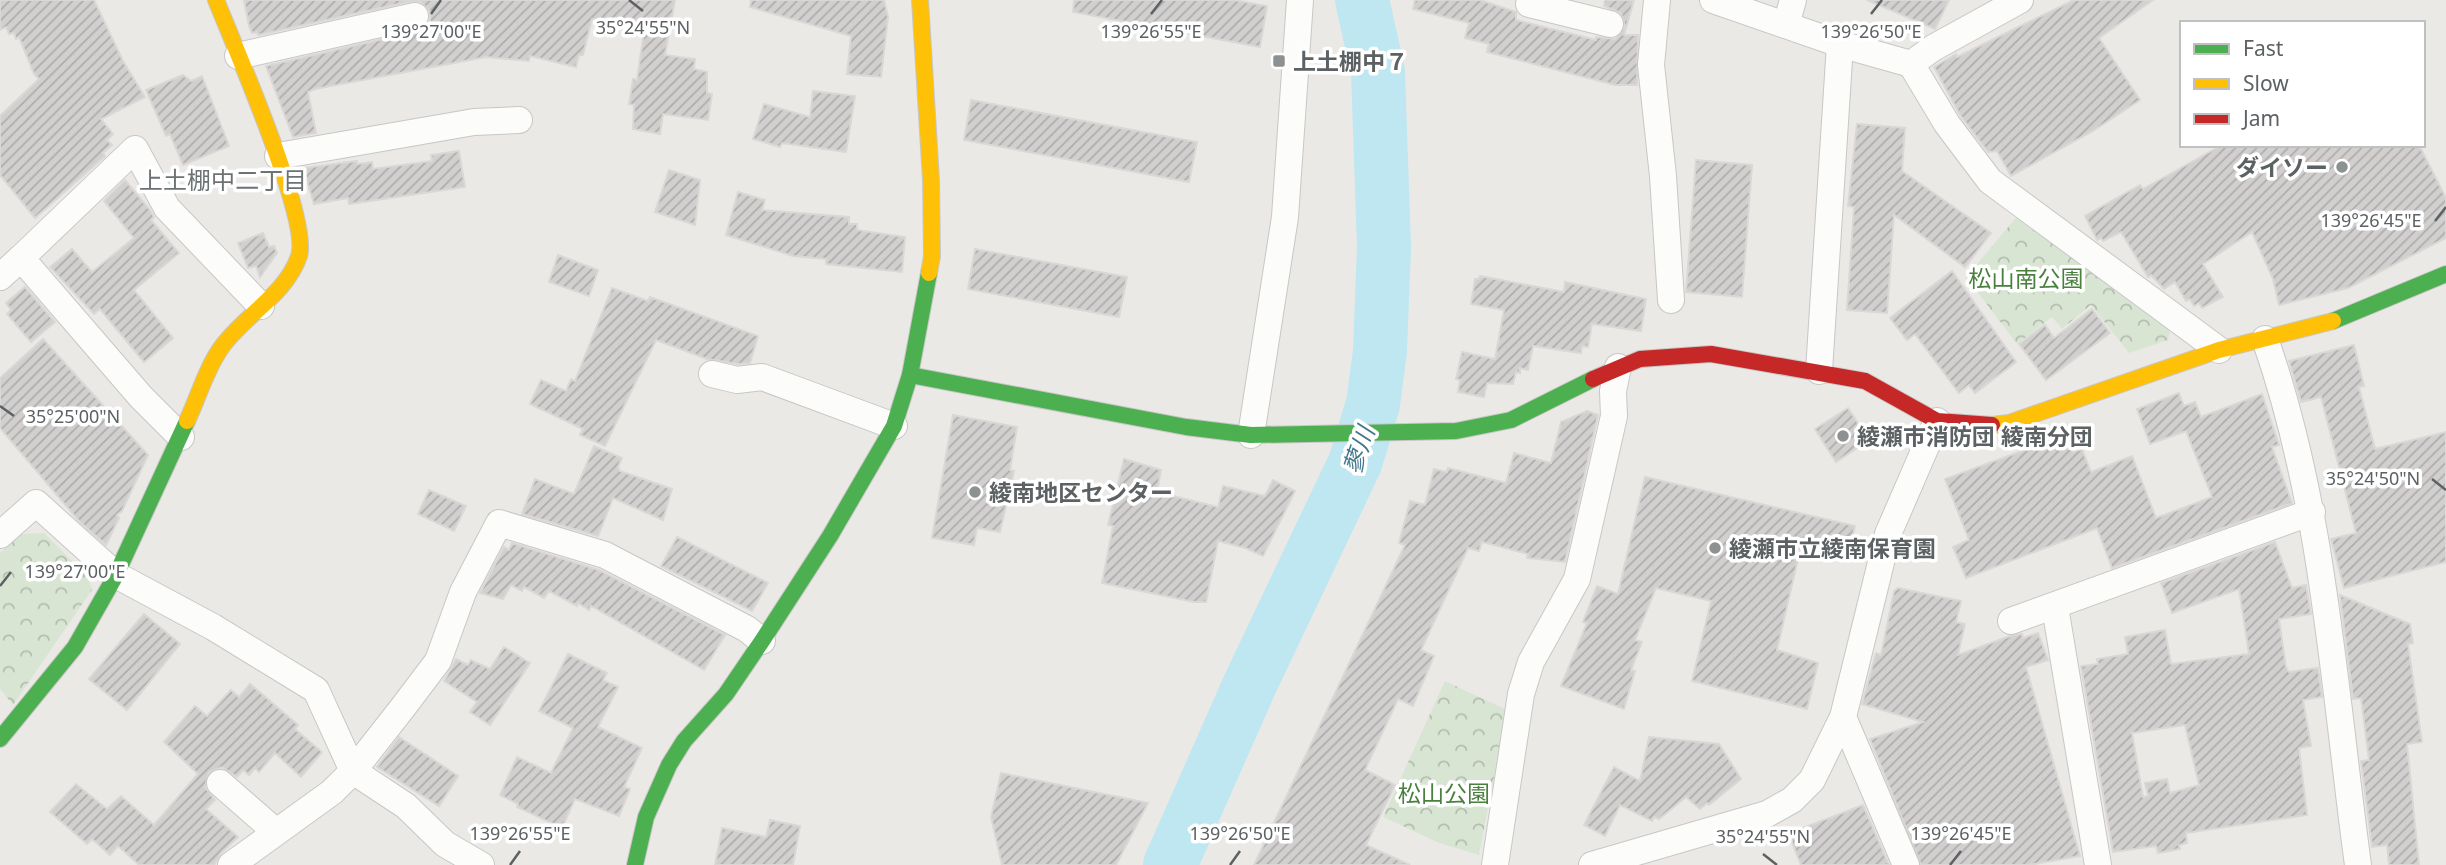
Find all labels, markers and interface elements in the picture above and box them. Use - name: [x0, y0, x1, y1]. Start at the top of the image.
- text: 35°24'55"N: [596, 15, 690, 39]
- text: 139°27'00"E: [380, 19, 482, 43]
- text: 139°26'55"E: [1100, 19, 1202, 43]
- text: 139°26'50"E: [1820, 19, 1922, 43]
- legend: [2180, 21, 2425, 147]
- text: Fast: [2243, 34, 2284, 62]
- place label: 上土棚中７: [1293, 45, 1408, 77]
- marker: 上土棚中７: [1271, 53, 1287, 69]
- text: Slow: [2243, 69, 2289, 97]
- text: Jam: [2241, 104, 2280, 132]
- place label: ダイソー: [2236, 151, 2328, 183]
- marker: ダイソー: [2334, 159, 2350, 175]
- district label: 上土棚中二丁目: [139, 163, 307, 196]
- text: 139°26'45"E: [2320, 208, 2422, 232]
- park label: 松山南公園: [1969, 262, 2084, 294]
- text: 35°25'00"N: [26, 404, 120, 428]
- water label: 蓼川: [1335, 419, 1382, 478]
- place label: 綾瀬市消防団 綾南分団: [1857, 420, 2093, 452]
- marker: 綾瀬市消防団 綾南分団: [1835, 428, 1851, 444]
- text: 35°24'50"N: [2326, 466, 2420, 490]
- place label: 綾南地区センター: [989, 476, 1173, 508]
- marker: 綾南地区センター: [967, 484, 983, 500]
- place label: 綾瀬市立綾南保育園: [1729, 532, 1936, 564]
- marker: 綾瀬市立綾南保育園: [1707, 540, 1723, 556]
- text: 139°27'00"E: [24, 559, 126, 583]
- park label: 松山公園: [1398, 777, 1490, 809]
- text: 139°26'55"E: [469, 821, 571, 845]
- text: 139°26'50"E: [1189, 821, 1291, 845]
- text: 139°26'45"E: [1910, 821, 2012, 845]
- text: 35°24'55"N: [1716, 824, 1810, 848]

